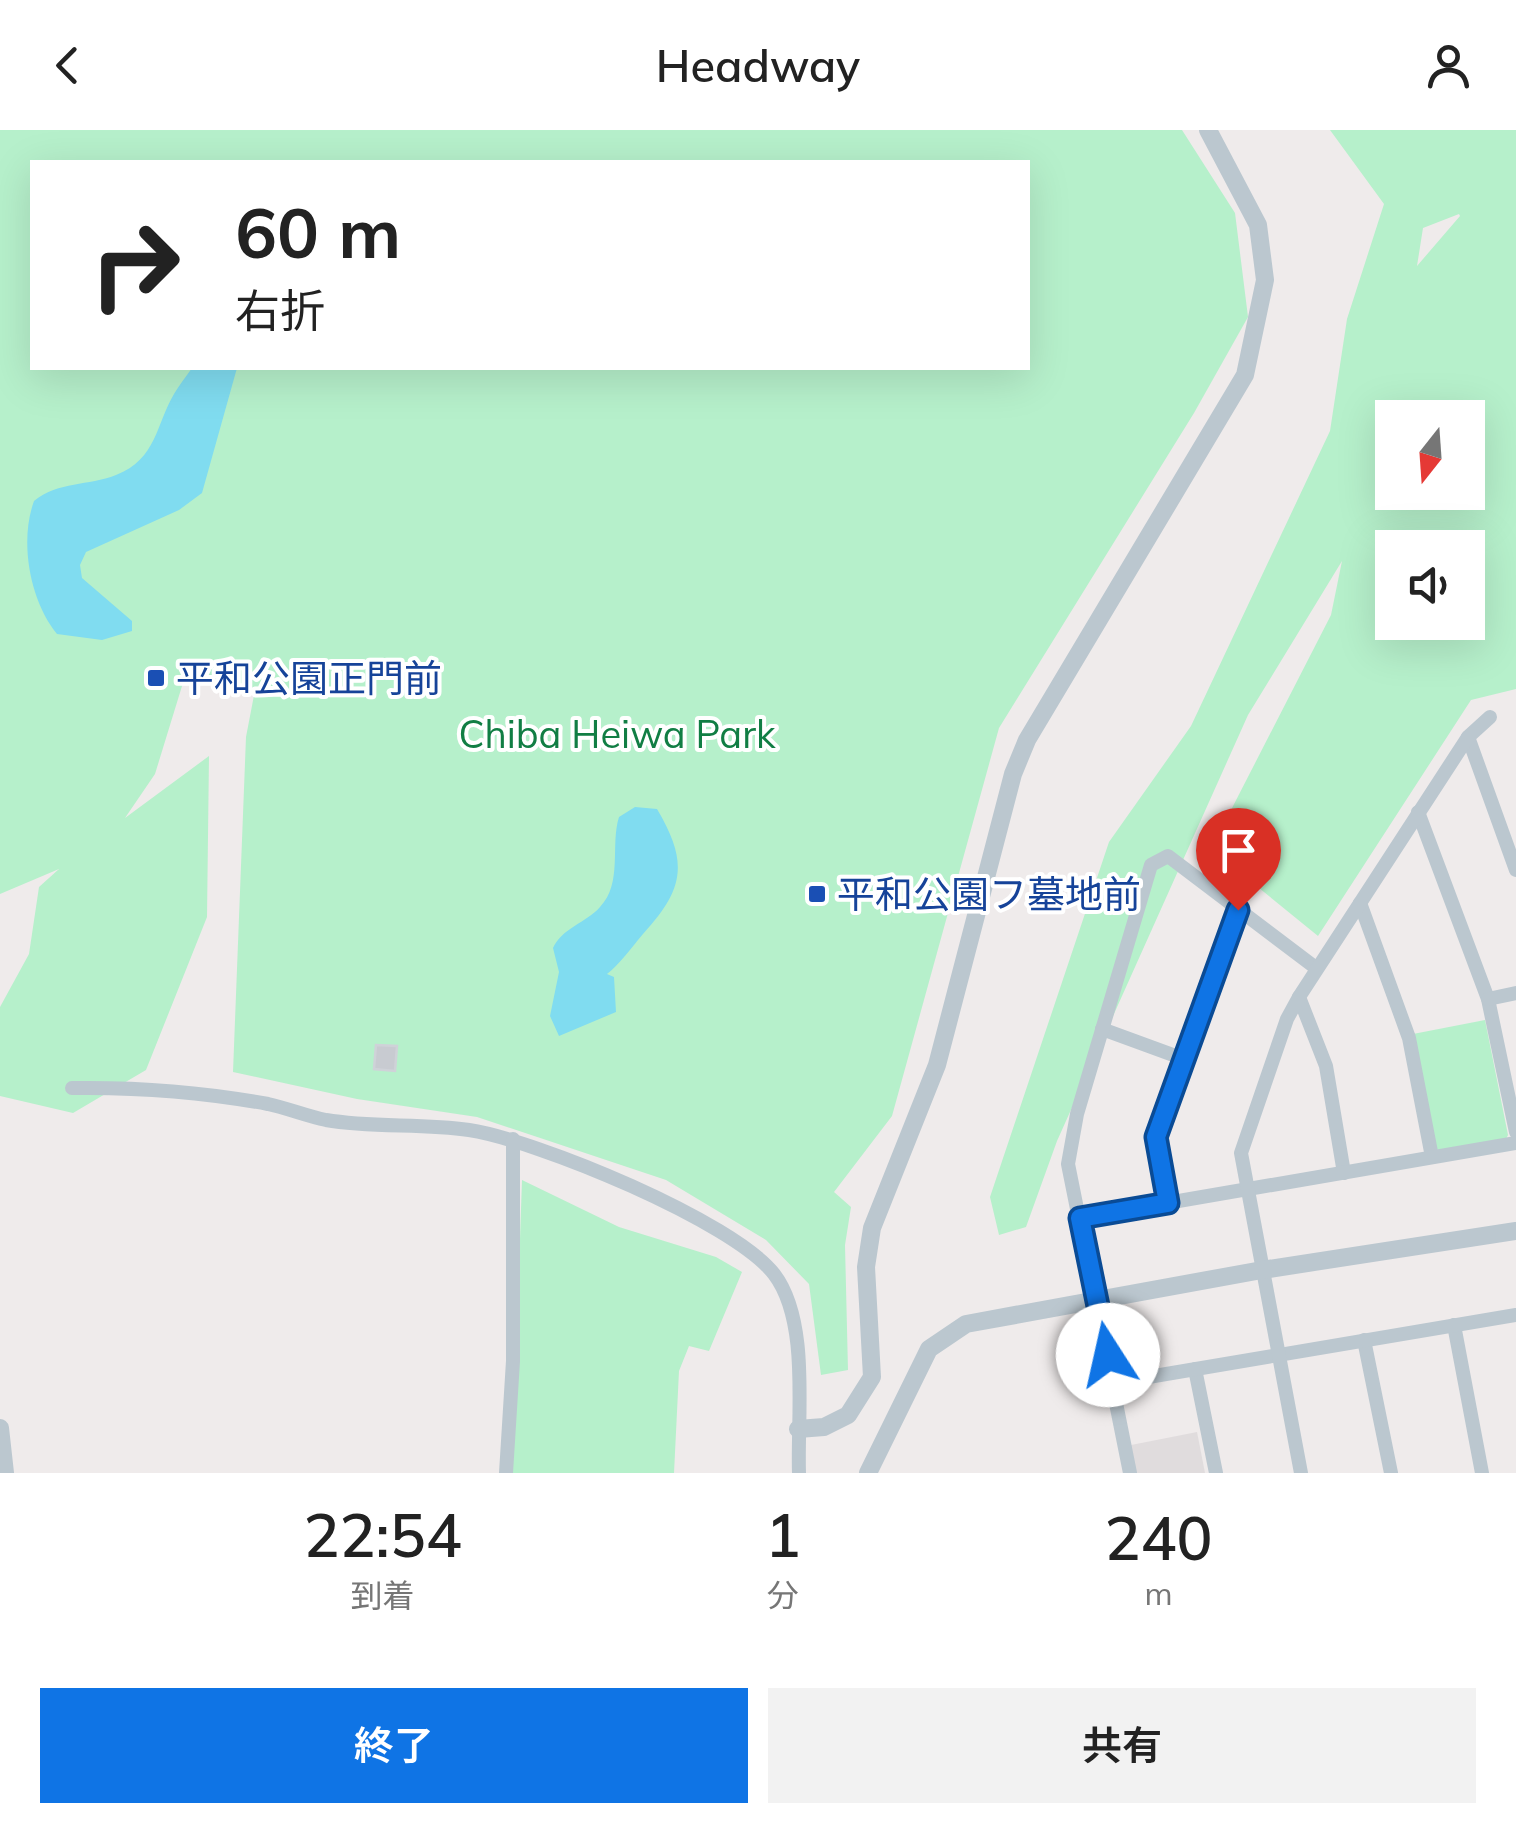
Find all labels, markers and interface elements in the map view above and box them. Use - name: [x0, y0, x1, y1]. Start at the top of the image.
- text: Headway: [656, 37, 860, 93]
- icon: back: [40, 38, 95, 93]
- icon: person: [1421, 38, 1476, 93]
- text: 60 m: [235, 188, 401, 276]
- icon: right: [70, 200, 200, 330]
- text: 右折: [235, 282, 325, 338]
- north arrow: [1375, 400, 1485, 510]
- map controls: [1375, 400, 1485, 640]
- button: sound: [1375, 530, 1485, 640]
- place label: 平和公園正門前: [176, 654, 442, 702]
- marker: 平和公園正門前: [145, 667, 167, 689]
- park label: Chiba Heiwa Park: [459, 710, 776, 758]
- pin: [1196, 808, 1281, 911]
- icon: arrive: [1211, 823, 1266, 878]
- place label: 平和公園フ墓地前: [837, 870, 1141, 918]
- marker: 平和公園フ墓地前: [806, 883, 828, 905]
- position arrow: [1056, 1303, 1160, 1407]
- text: 22:54: [303, 1497, 462, 1572]
- text: 1: [765, 1497, 801, 1572]
- text: 240: [1105, 1500, 1213, 1575]
- text: m: [1144, 1573, 1173, 1613]
- text: 到着: [351, 1575, 415, 1615]
- text: 分: [767, 1575, 799, 1615]
- button: 終了: [40, 1688, 748, 1803]
- button: 共有: [768, 1688, 1476, 1803]

